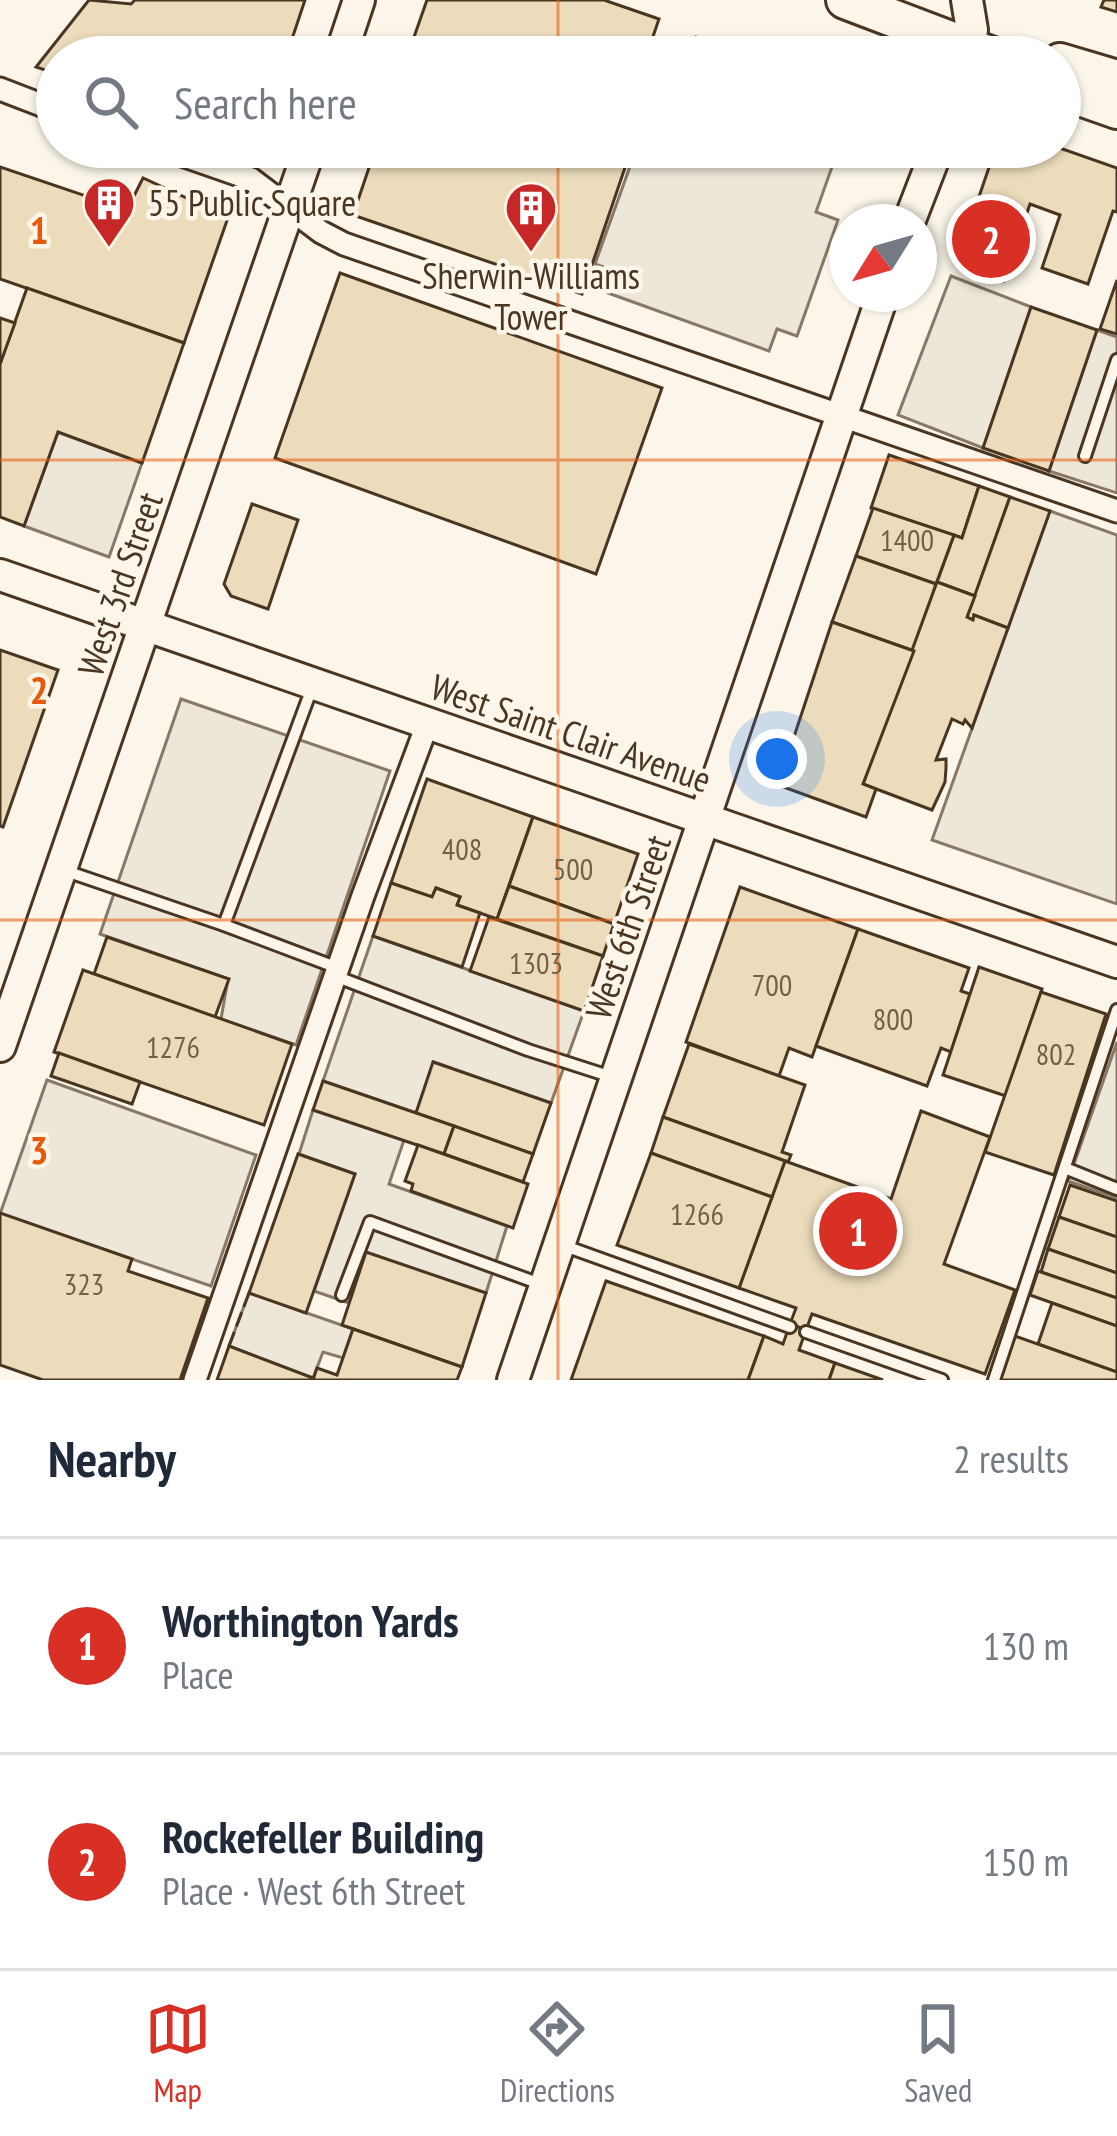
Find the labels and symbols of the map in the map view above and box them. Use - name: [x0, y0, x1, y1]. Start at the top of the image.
- building icon: 55 Public Square: [81, 175, 137, 249]
- place label: 55 Public Square: [148, 179, 356, 226]
- building icon: Sherwin-Williams Tower: [503, 180, 559, 254]
- pin: 2: [952, 194, 1030, 284]
- text: 1: [30, 204, 48, 255]
- north arrow: [829, 204, 937, 312]
- place label: Sherwin-Williams Tower: [422, 252, 640, 340]
- street label: West 3rd Street: [66, 486, 173, 682]
- house number: 1400: [880, 520, 934, 559]
- street label: West Saint Clair Avenue: [425, 663, 717, 802]
- text: 2: [30, 664, 48, 715]
- your location: [747, 729, 807, 789]
- house number: 408: [442, 829, 482, 868]
- street label: West 6th Street: [574, 829, 681, 1025]
- house number: 500: [553, 849, 593, 888]
- house number: 1303: [509, 943, 563, 982]
- house number: 700: [752, 965, 792, 1004]
- house number: 800: [873, 999, 913, 1038]
- house number: 1276: [146, 1027, 200, 1066]
- house number: 802: [1036, 1034, 1076, 1073]
- text: 3: [30, 1124, 48, 1175]
- pin: 1: [819, 1186, 897, 1276]
- house number: 1266: [670, 1194, 724, 1233]
- house number: 323: [64, 1264, 104, 1303]

